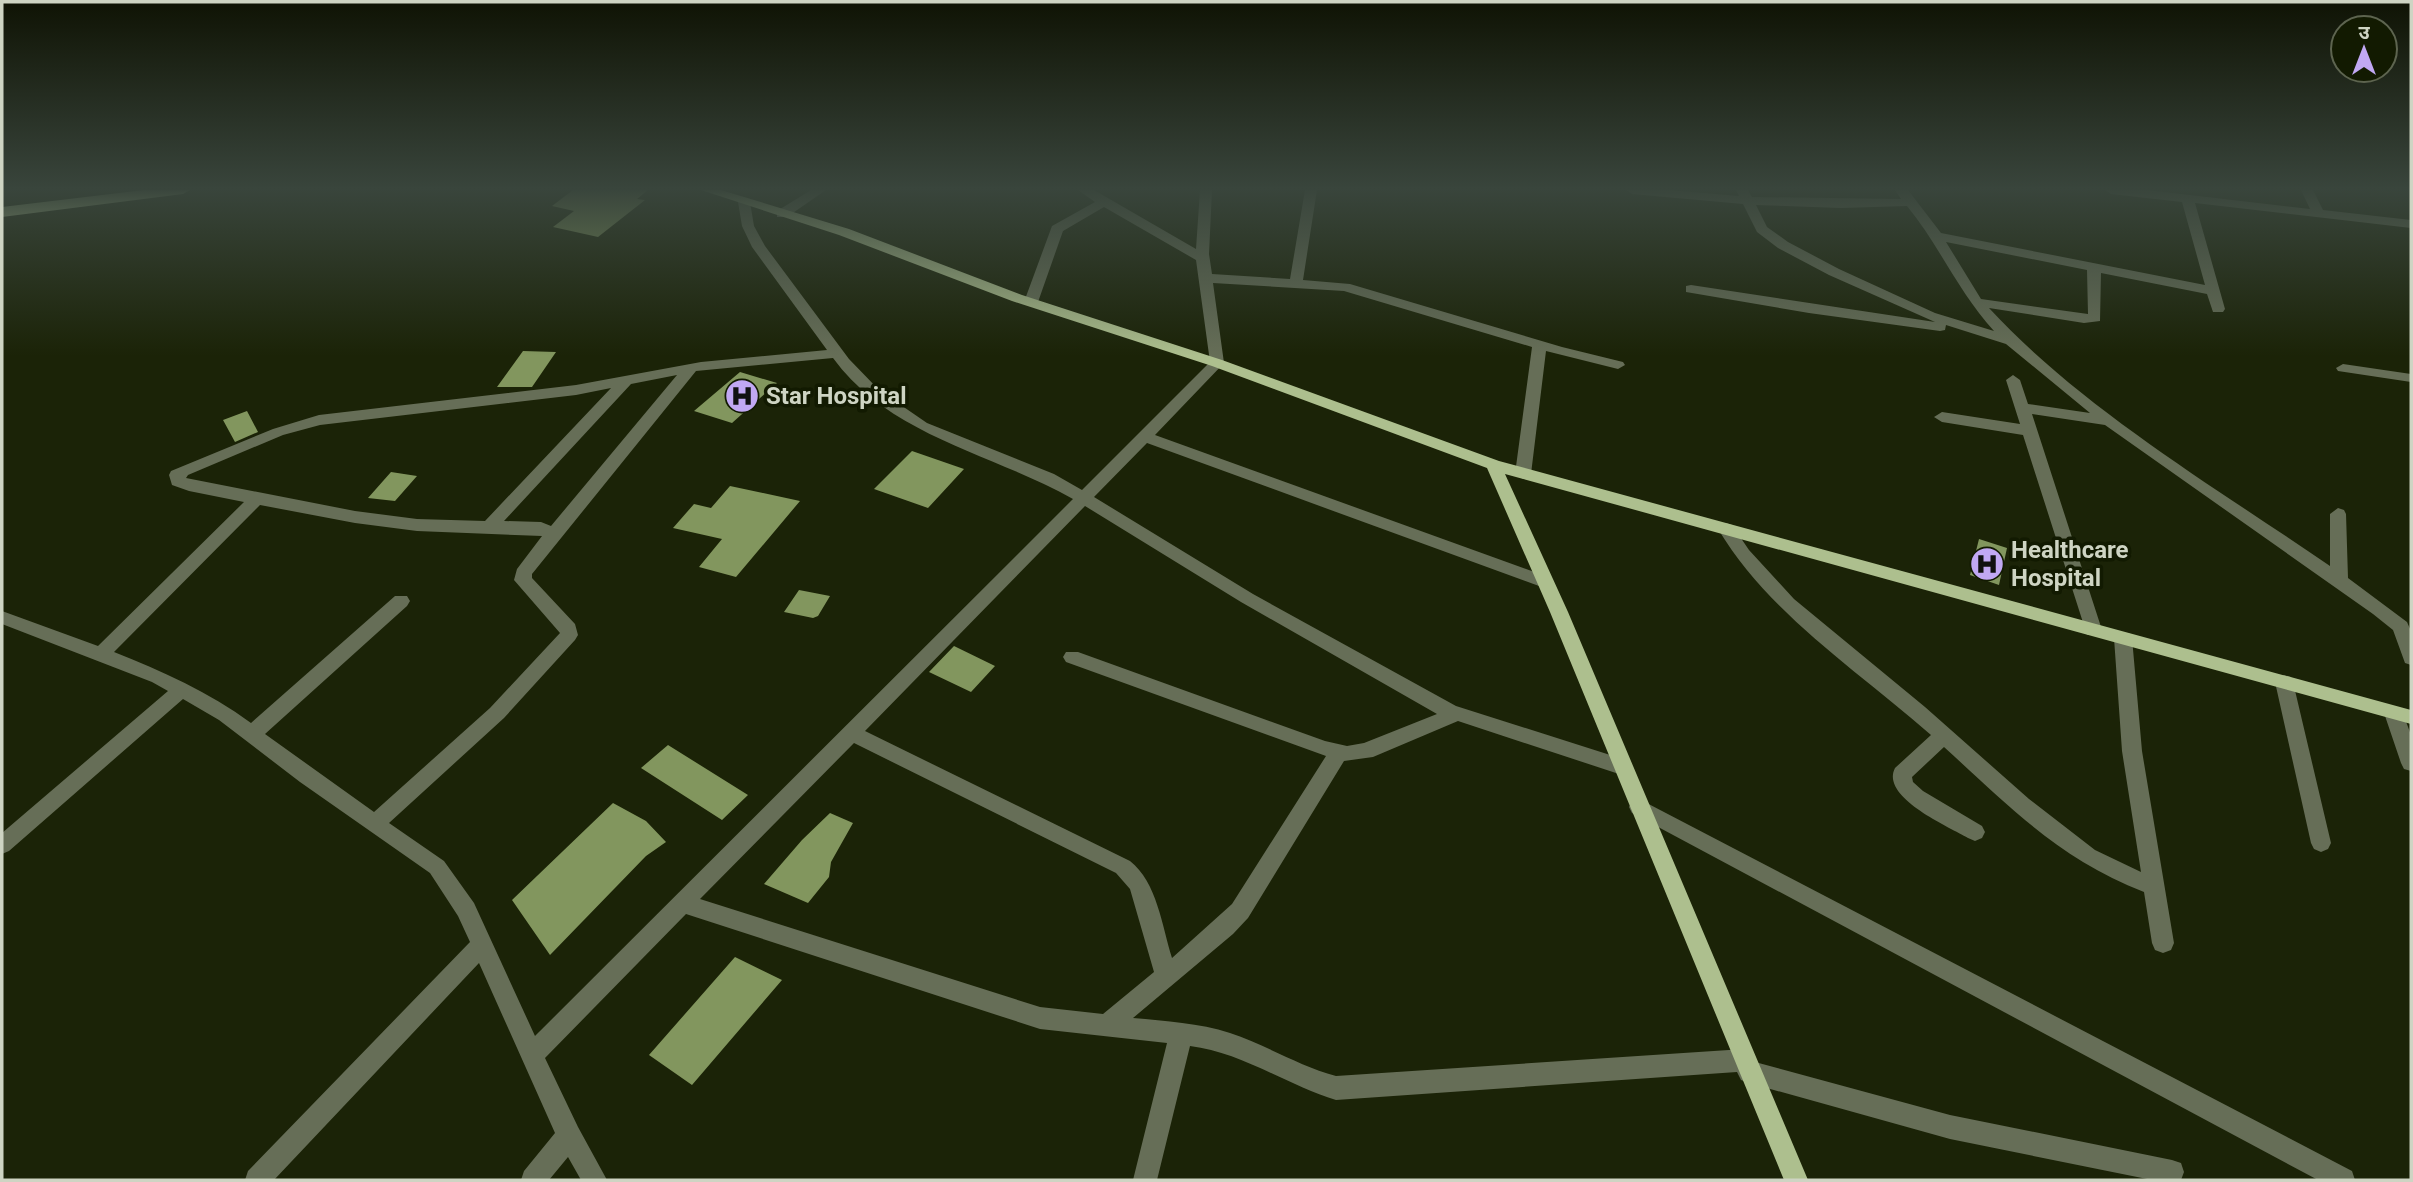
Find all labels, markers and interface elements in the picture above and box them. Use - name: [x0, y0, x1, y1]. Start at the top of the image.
- north arrow: [2329, 14, 2399, 84]
- text: उ: [2358, 21, 2370, 44]
- hospital icon: Star Hospital: [723, 377, 761, 415]
- place label: Star Hospital: [766, 382, 906, 410]
- place label: Healthcare Hospital: [2011, 536, 2129, 592]
- hospital icon: Healthcare Hospital: [1968, 545, 2006, 583]

